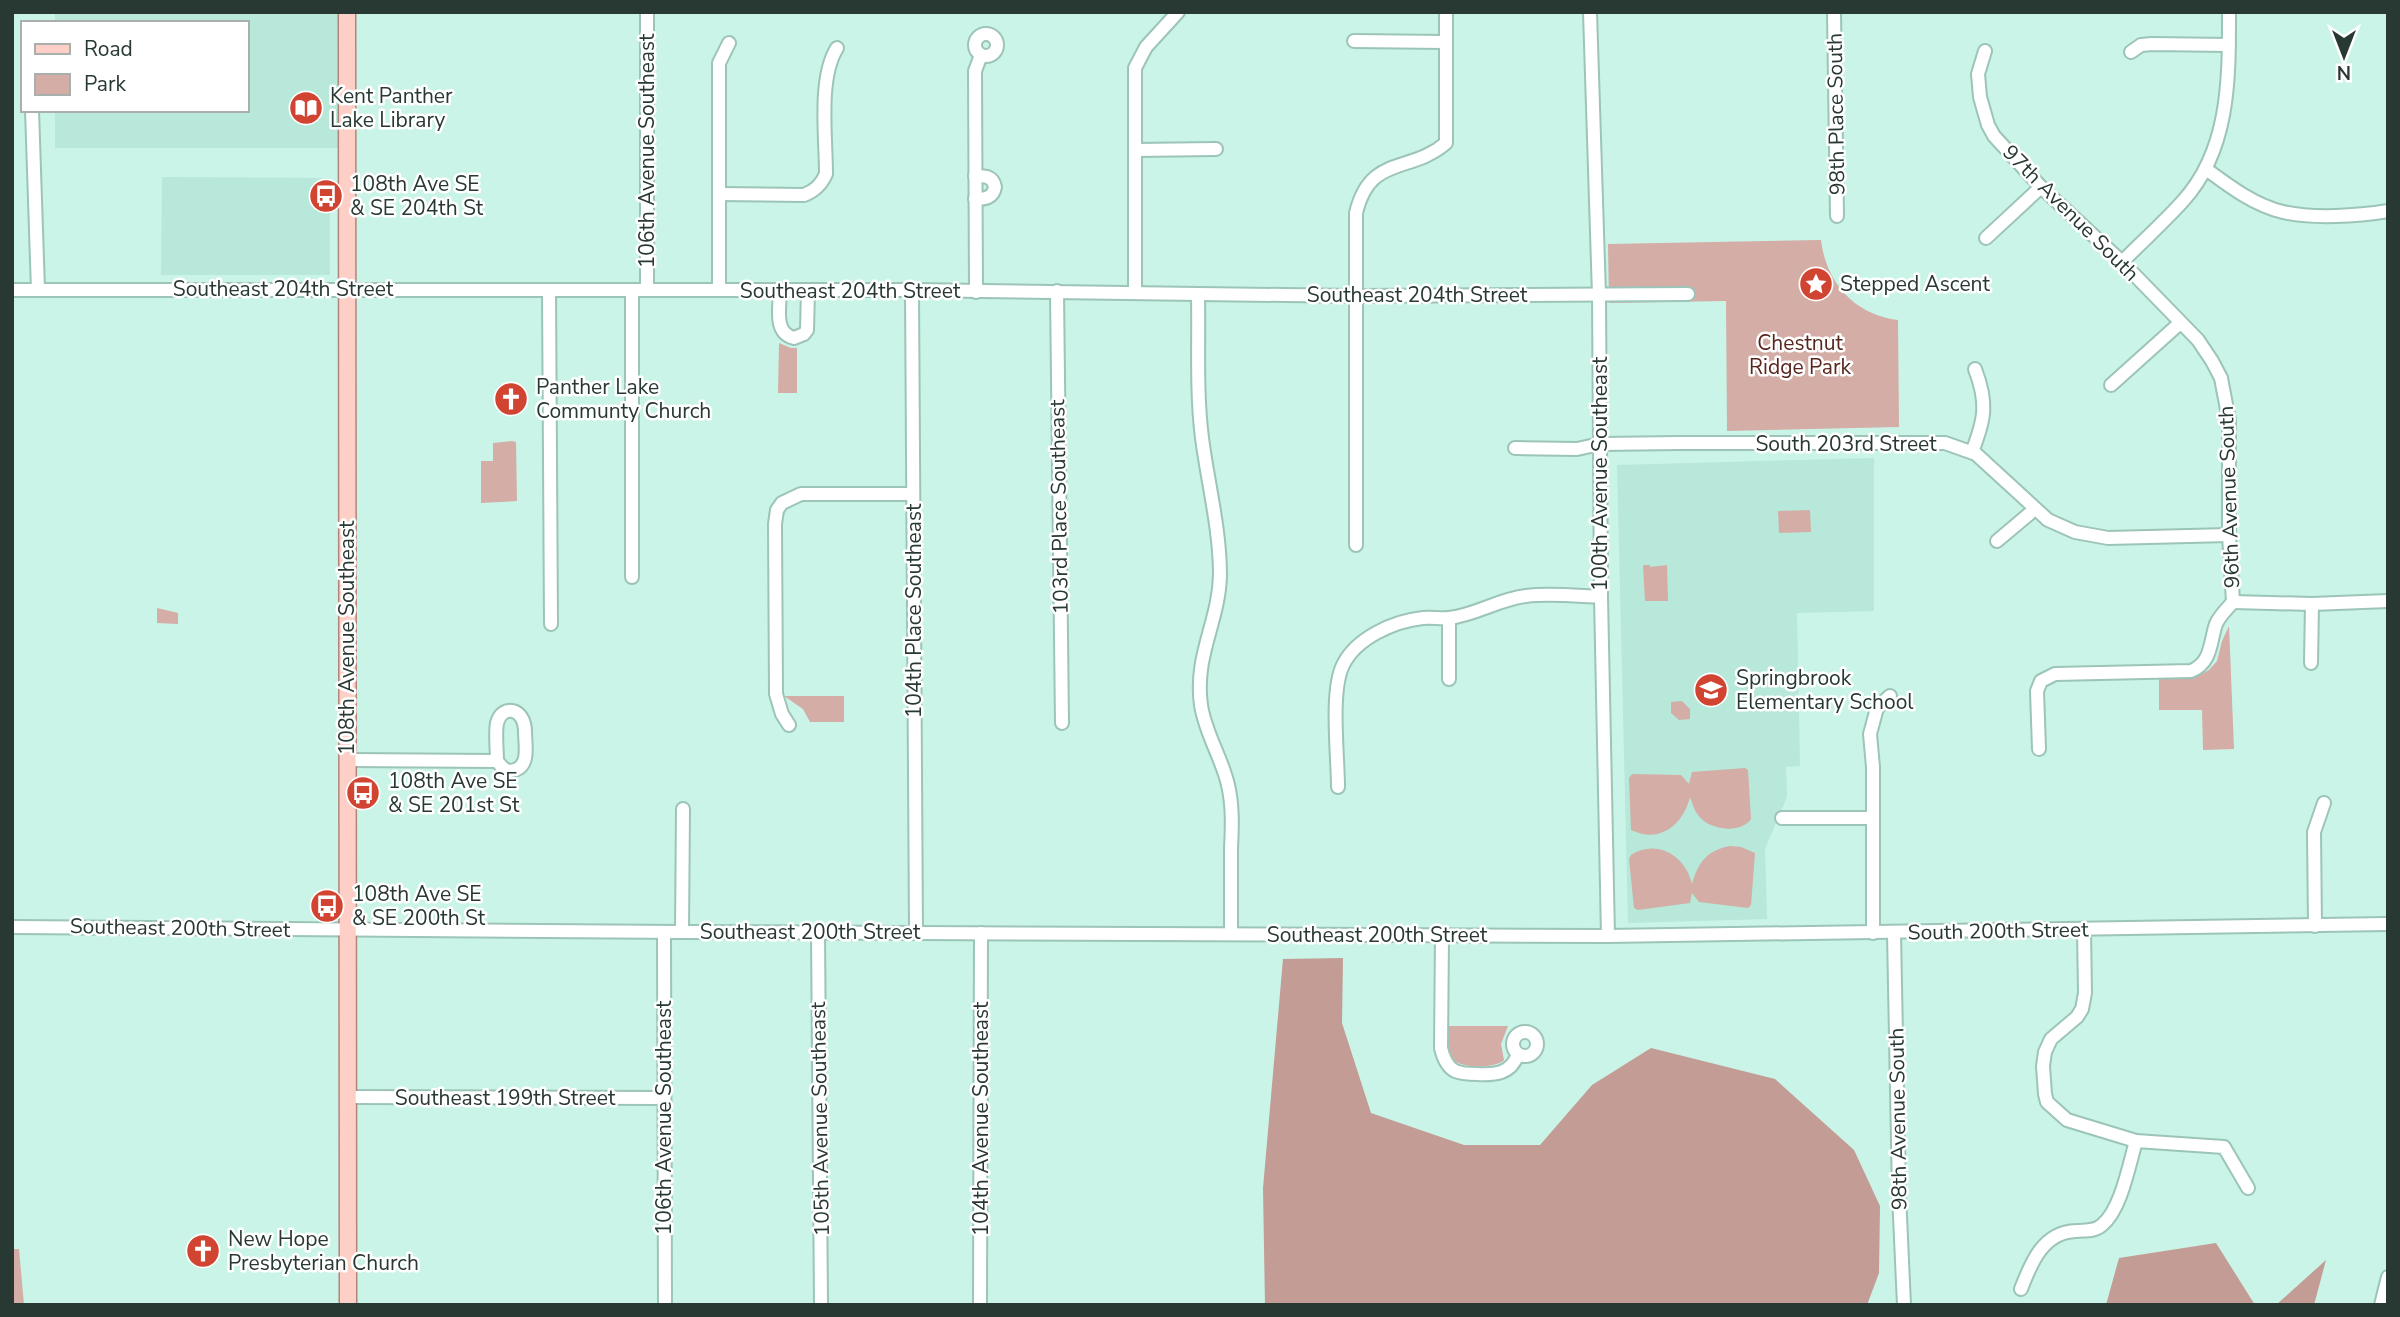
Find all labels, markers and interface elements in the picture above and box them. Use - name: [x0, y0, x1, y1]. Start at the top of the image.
- legend: [21, 21, 248, 112]
- north arrow: [2309, 21, 2379, 91]
- street label: 106th Avenue Southeast: [633, 33, 661, 268]
- street label: 98th Place South: [1821, 33, 1851, 195]
- text: Road: [84, 35, 133, 63]
- text: N: [2337, 59, 2351, 85]
- text: Park: [84, 70, 126, 98]
- place label: Kent Panther Lake Library: [330, 82, 453, 134]
- library icon: Kent Panther Lake Library: [287, 89, 325, 127]
- street label: 97th Avenue South: [1997, 139, 2145, 287]
- place label: 108th Ave SE & SE 204th St: [350, 170, 484, 222]
- bus stop icon: 108th Ave SE & SE 204th St: [307, 177, 345, 215]
- place icon: Stepped Ascent: [1797, 265, 1835, 303]
- place label: Stepped Ascent: [1840, 270, 1990, 298]
- street label: Southeast 204th Street: [173, 275, 394, 303]
- street label: Southeast 204th Street: [740, 277, 961, 305]
- street label: Southeast 204th Street: [1307, 281, 1528, 309]
- park label: Chestnut Ridge Park: [1749, 329, 1851, 381]
- street label: 100th Avenue Southeast: [1586, 356, 1614, 591]
- place label: Panther Lake Communty Church: [536, 373, 711, 425]
- church icon: Panther Lake Communty Church: [492, 380, 530, 418]
- street label: 103rd Place Southeast: [1043, 399, 1075, 615]
- street label: 96th Avenue South: [2212, 405, 2246, 589]
- street label: South 203rd Street: [1755, 430, 1937, 458]
- street label: 104th Place Southeast: [900, 503, 928, 718]
- street label: 108th Avenue Southeast: [333, 520, 361, 755]
- place label: Springbrook Elementary School: [1736, 664, 1914, 716]
- school or university icon: Springbrook Elementary School: [1692, 671, 1730, 709]
- place label: 108th Ave SE & SE 201st St: [388, 767, 520, 819]
- bus stop icon: 108th Ave SE & SE 201st St: [344, 774, 382, 812]
- place label: 108th Ave SE & SE 200th St: [352, 880, 486, 932]
- bus stop icon: 108th Ave SE & SE 200th St: [308, 887, 346, 925]
- street label: Southeast 200th Street: [70, 912, 291, 944]
- street label: South 200th Street: [1907, 915, 2089, 947]
- street label: Southeast 200th Street: [700, 918, 921, 946]
- street label: Southeast 200th Street: [1267, 921, 1488, 949]
- street label: 106th Avenue Southeast: [650, 1000, 678, 1235]
- street label: 105th Avenue Southeast: [804, 1001, 836, 1237]
- street label: 104th Avenue Southeast: [967, 1001, 995, 1236]
- street label: 98th Avenue South: [1882, 1028, 1914, 1210]
- street label: Southeast 199th Street: [395, 1084, 616, 1112]
- place label: New Hope Presbyterian Church: [228, 1225, 419, 1277]
- church icon: New Hope Presbyterian Church: [184, 1232, 222, 1270]

